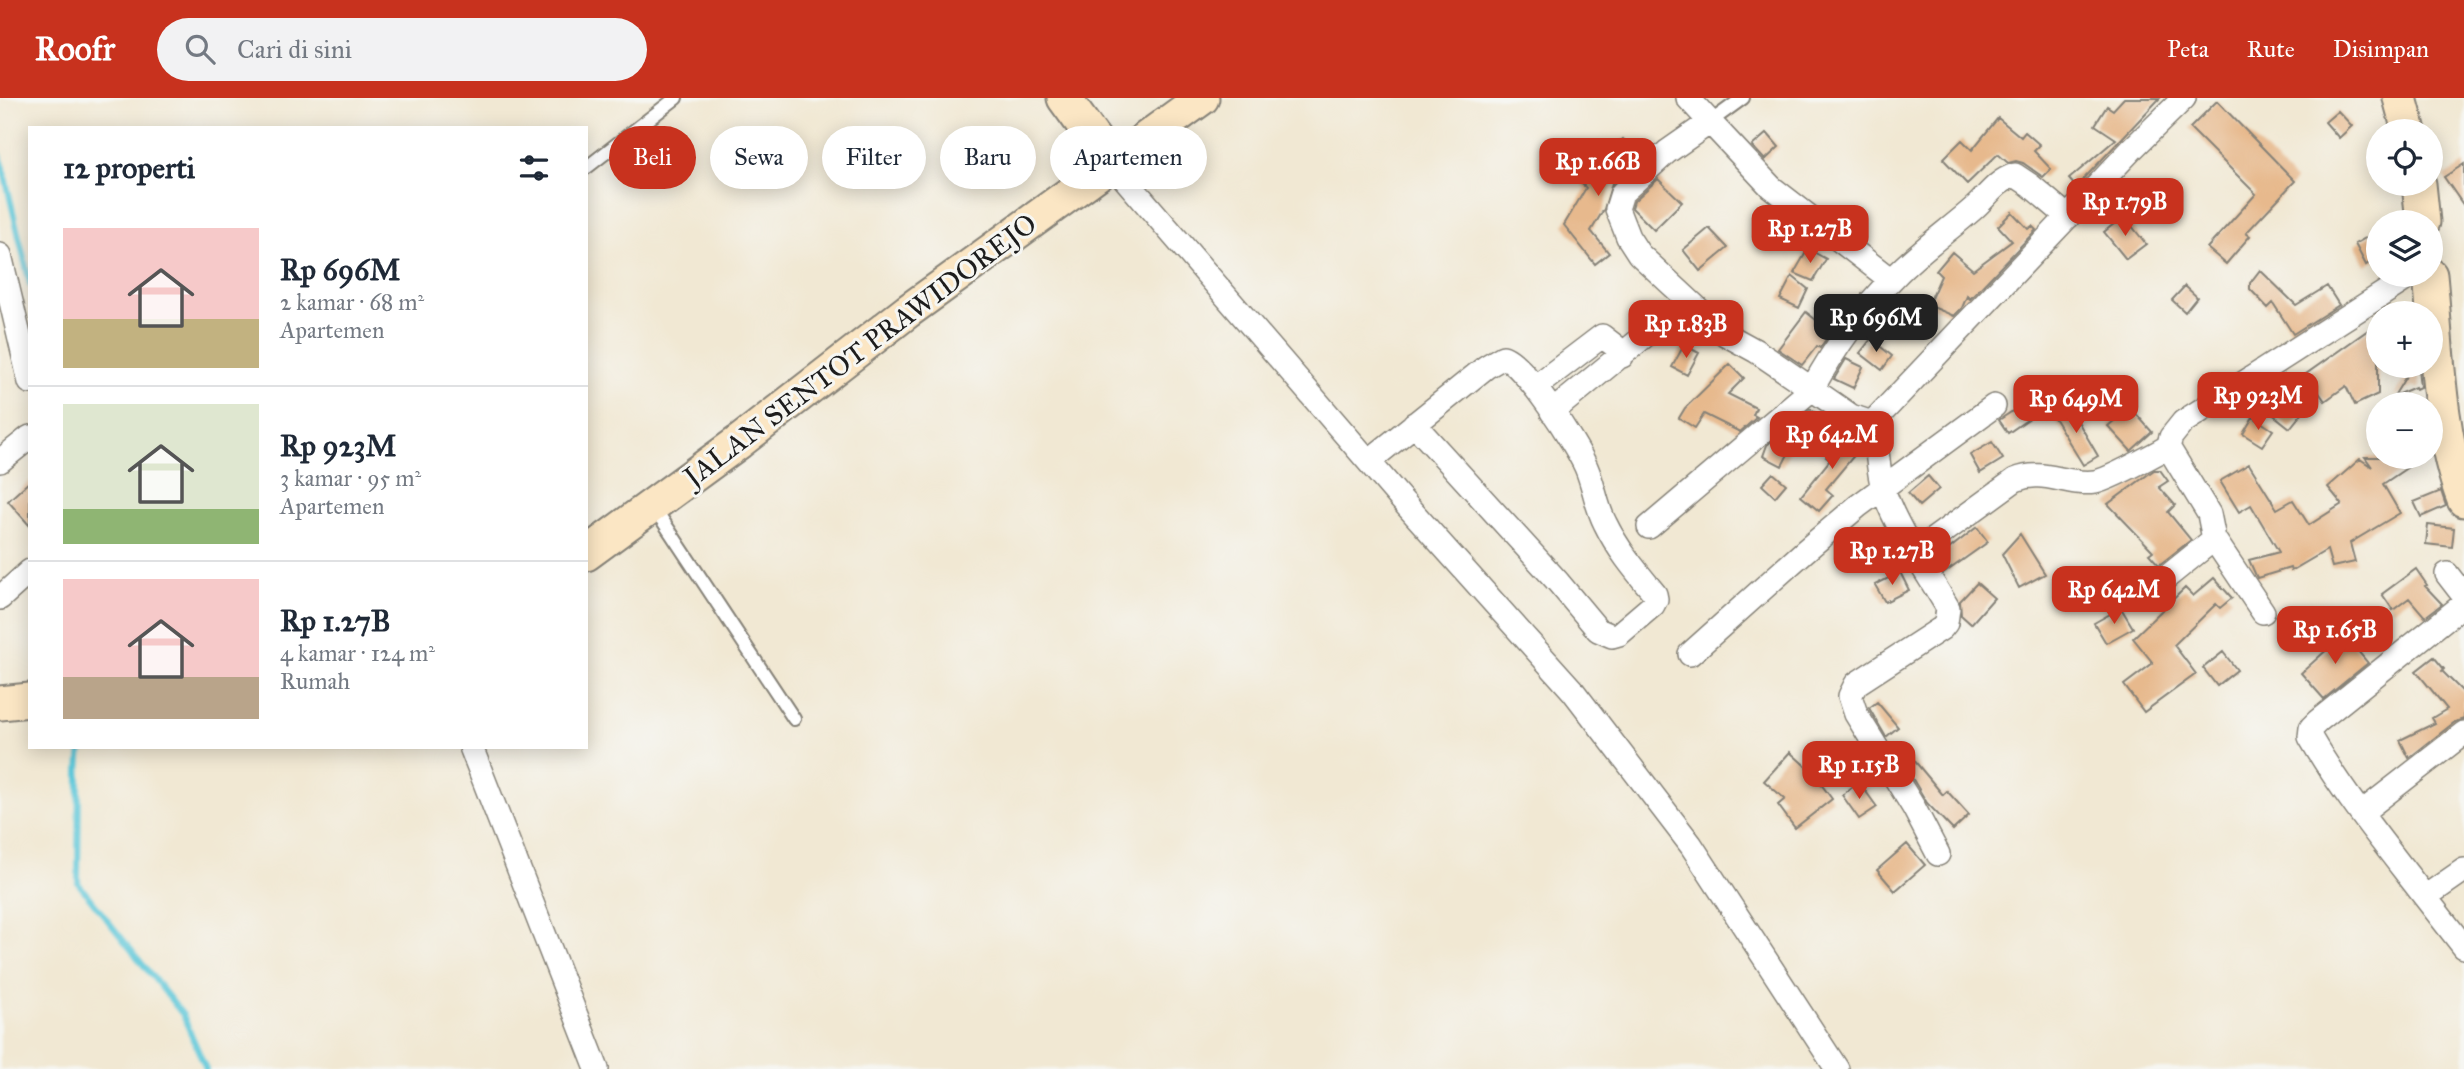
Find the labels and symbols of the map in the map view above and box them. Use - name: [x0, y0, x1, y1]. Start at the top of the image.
- pin: Rp 1.66B: [1526, 139, 1670, 198]
- pin: Rp 1.79B: [2053, 178, 2197, 238]
- street label: JALAN SENTOT PRAWIDOREJO: [674, 206, 1043, 496]
- pin: Rp 1.27B: [1738, 206, 1882, 265]
- pin: Rp 696M: [1811, 294, 1941, 354]
- pin: Rp 1.83B: [1614, 300, 1758, 360]
- pin: Rp 923M: [2193, 372, 2323, 432]
- pin: Rp 649M: [2011, 376, 2141, 435]
- pin: Rp 642M: [1767, 412, 1897, 471]
- pin: Rp 1.27B: [1820, 528, 1964, 587]
- pin: Rp 642M: [2049, 566, 2179, 626]
- pin: Rp 1.65B: [2263, 606, 2407, 666]
- pin: Rp 1.15B: [1787, 742, 1931, 801]

